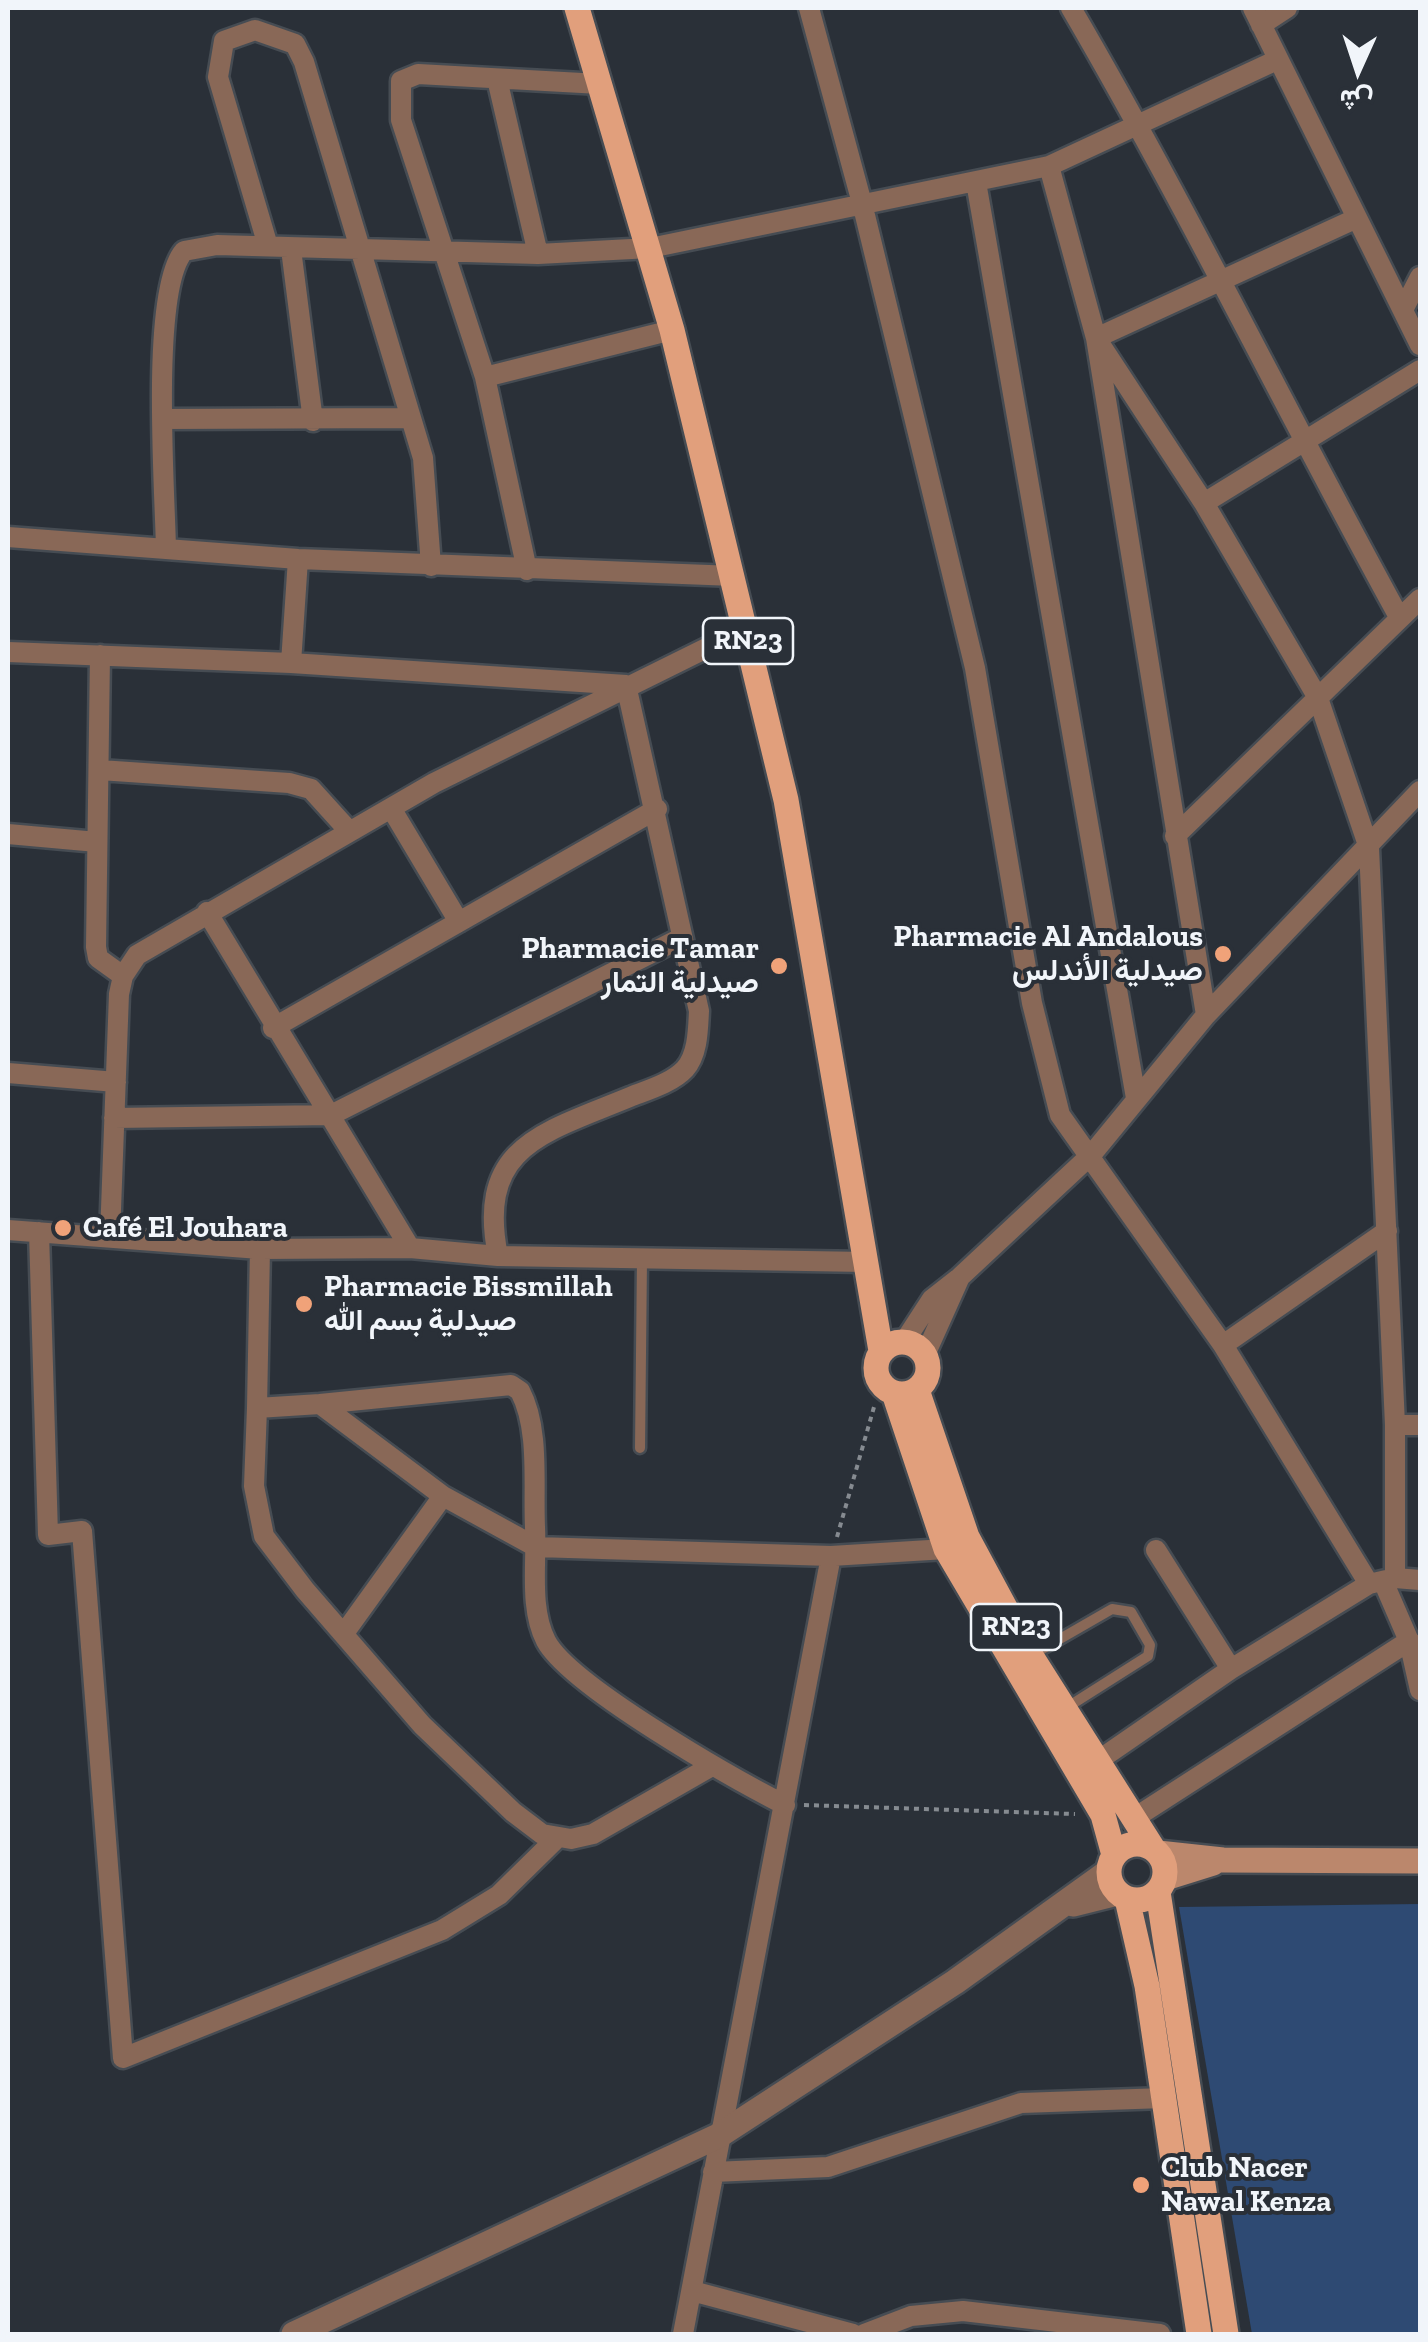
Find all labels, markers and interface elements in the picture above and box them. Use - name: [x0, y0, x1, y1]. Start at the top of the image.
- north arrow: [1308, 20, 1408, 120]
- text: ش: [1339, 83, 1374, 118]
- road number: RN23: [703, 618, 793, 664]
- place label: Pharmacie Al Andalous صيدلية الأندلس: [894, 919, 1203, 990]
- place label: Pharmacie Tamar صيدلية التمار: [522, 931, 759, 1002]
- marker: Pharmacie Al Andalous صيدلية الأندلس: [1212, 943, 1234, 965]
- marker: Pharmacie Tamar صيدلية التمار: [768, 955, 790, 977]
- place label: Café El Jouhara: [83, 1210, 288, 1246]
- marker: Café El Jouhara: [52, 1217, 74, 1239]
- place label: Pharmacie Bissmillah صيدلية بسم الله: [324, 1269, 613, 1340]
- marker: Pharmacie Bissmillah صيدلية بسم الله: [293, 1293, 315, 1315]
- road number: RN23: [971, 1604, 1061, 1650]
- place label: Club Nacer Nawal Kenza: [1161, 2150, 1332, 2220]
- marker: Club Nacer Nawal Kenza: [1130, 2174, 1152, 2196]

